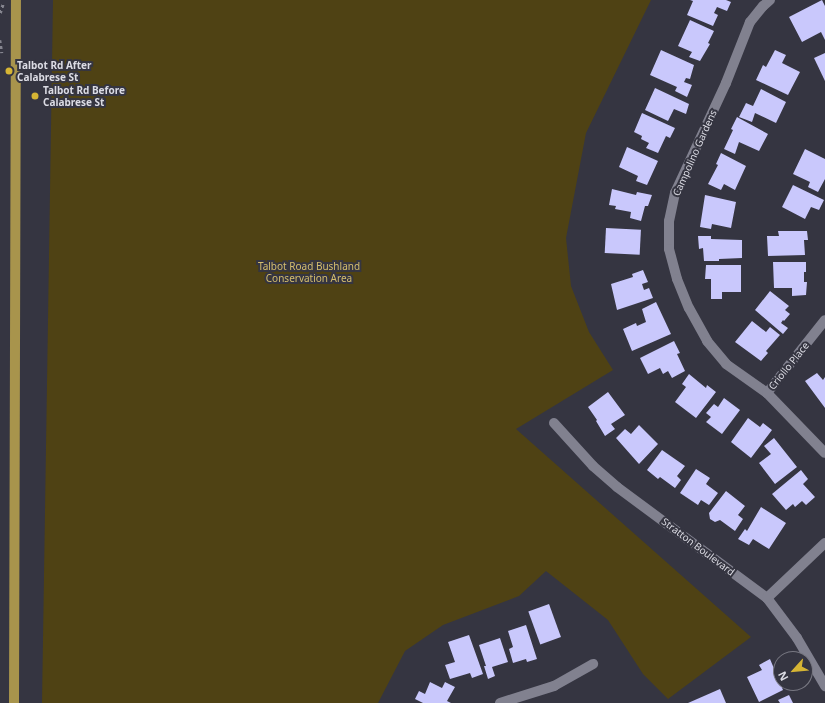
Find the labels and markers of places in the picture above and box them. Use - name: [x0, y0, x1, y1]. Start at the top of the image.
- place label: Talbot Rd After Calabrese St: [17, 59, 91, 82]
- marker: Talbot Rd After Calabrese St: [4, 66, 14, 76]
- place label: Talbot Rd Before Calabrese St: [43, 84, 125, 108]
- marker: Talbot Rd Before Calabrese St: [30, 91, 40, 101]

